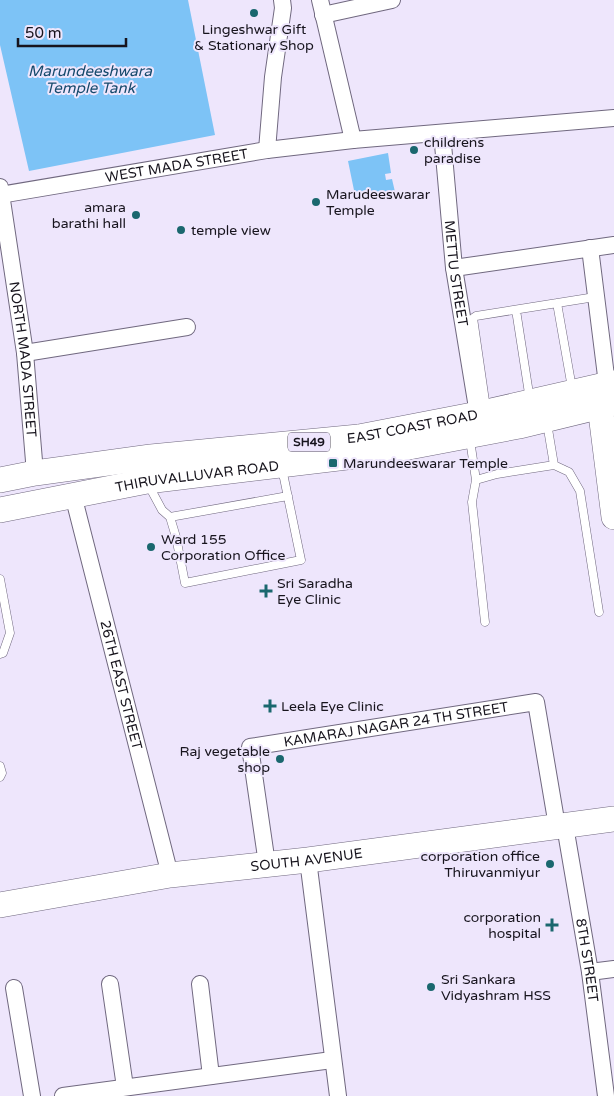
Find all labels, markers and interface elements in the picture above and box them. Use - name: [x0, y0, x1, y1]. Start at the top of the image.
- marker: Lingeshwar Gift & Stationary Shop: [248, 7, 260, 19]
- scale bar: [18, 15, 125, 47]
- place label: Lingeshwar Gift & Stationary Shop: [194, 21, 314, 54]
- text: 50 m: [25, 24, 62, 42]
- water label: Marundeeshwara Temple Tank: [28, 62, 153, 97]
- place label: childrens paradise: [424, 134, 484, 167]
- marker: childrens paradise: [408, 144, 420, 156]
- street label: WEST MADA STREET: [104, 145, 250, 186]
- place label: Marudeeswarar Temple: [326, 186, 431, 219]
- marker: Marudeeswarar Temple: [310, 196, 322, 208]
- place label: amara barathi hall: [52, 199, 126, 232]
- marker: amara barathi hall: [130, 209, 142, 221]
- street label: METTU STREET: [441, 219, 472, 328]
- place label: temple view: [191, 222, 271, 239]
- marker: temple view: [175, 224, 187, 236]
- street label: NORTH MADA STREET: [6, 280, 41, 438]
- street label: EAST COAST ROAD: [346, 406, 479, 447]
- road number: SH49: [288, 432, 330, 452]
- place label: Marundeeswarar Temple: [343, 455, 508, 472]
- street label: THIRUVALLUVAR ROAD: [114, 457, 280, 496]
- marker: Marundeeswarar Temple: [327, 457, 339, 469]
- place label: Ward 155 Corporation Office: [161, 531, 286, 564]
- marker: Ward 155 Corporation Office: [145, 541, 157, 553]
- place label: Sri Saradha Eye Clinic: [277, 575, 353, 608]
- marker: Sri Saradha Eye Clinic: [259, 584, 273, 598]
- street label: 26TH EAST STREET: [97, 618, 146, 752]
- place label: Leela Eye Clinic: [281, 698, 384, 715]
- street label: KAMARAJ NAGAR 24 TH STREET: [282, 698, 510, 750]
- marker: Leela Eye Clinic: [263, 699, 277, 713]
- place label: Raj vegetable shop: [180, 743, 270, 776]
- marker: Raj vegetable shop: [274, 753, 286, 765]
- street label: SOUTH AVENUE: [250, 844, 364, 875]
- place label: corporation office Thiruvanmiyur: [421, 848, 541, 881]
- marker: corporation office Thiruvanmiyur: [544, 858, 556, 870]
- place label: corporation hospital: [463, 909, 541, 942]
- street label: 8TH STREET: [572, 917, 602, 1003]
- marker: corporation hospital: [545, 918, 559, 932]
- place label: Sri Sankara Vidyashram HSS: [441, 971, 551, 1004]
- marker: Sri Sankara Vidyashram HSS: [425, 981, 437, 993]

